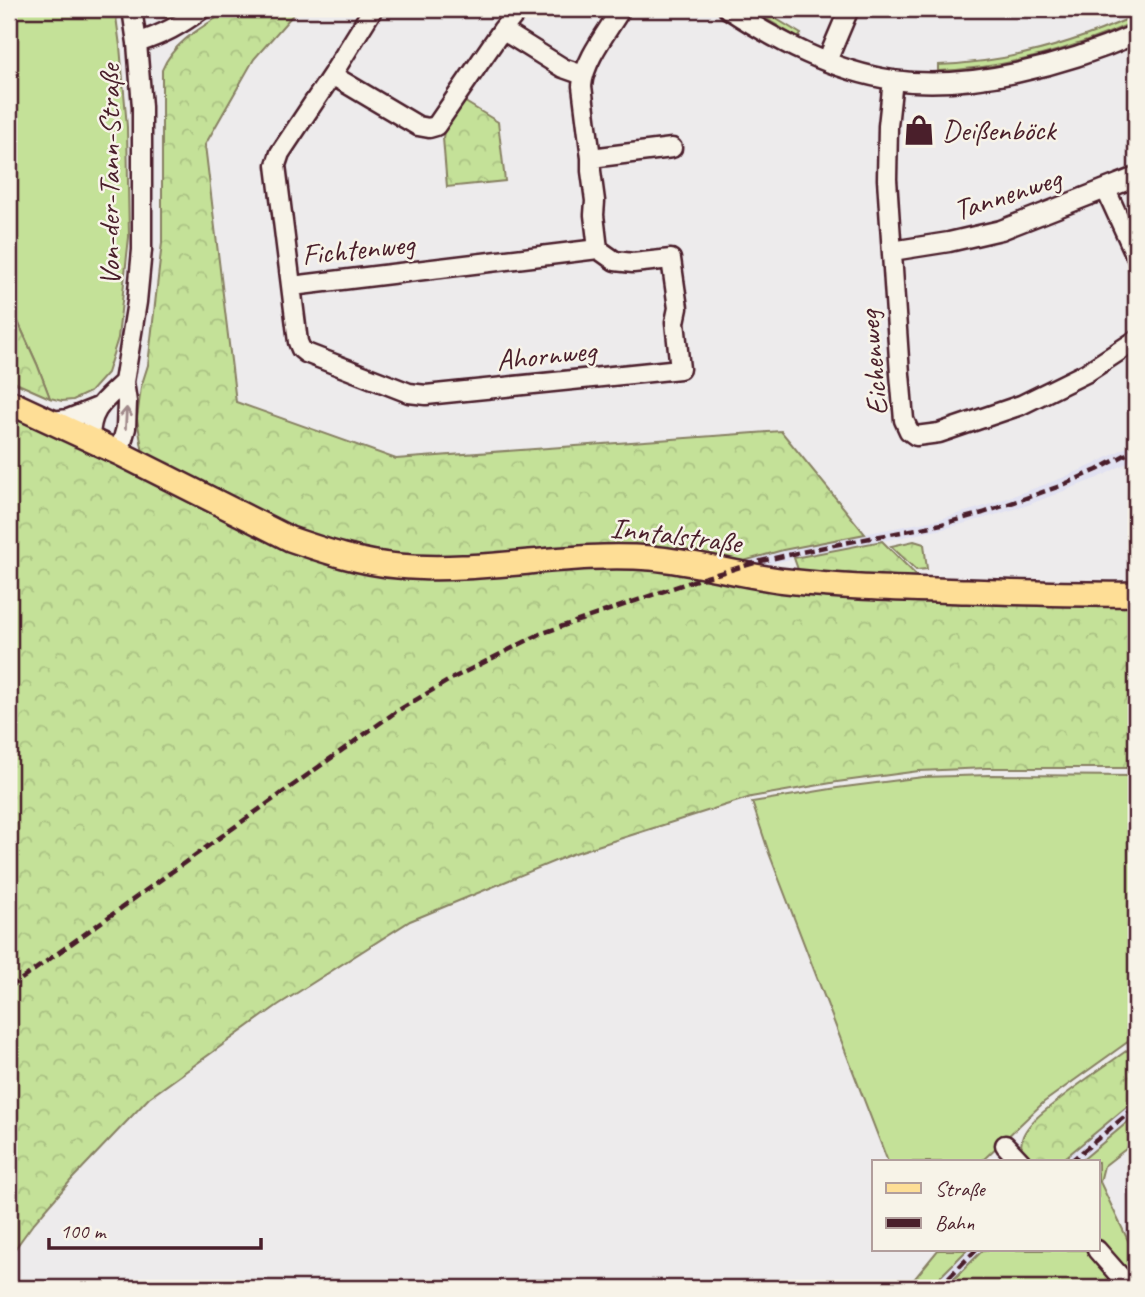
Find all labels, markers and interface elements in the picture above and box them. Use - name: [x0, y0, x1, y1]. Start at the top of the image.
- street label: Von-der-Tann-Straße: [90, 62, 128, 286]
- place label: Deißenböck: [942, 111, 1057, 149]
- shop icon: Deißenböck: [902, 113, 936, 147]
- street label: Tannenweg: [949, 158, 1068, 229]
- street label: Fichtenweg: [300, 224, 418, 274]
- street label: Eichenweg: [849, 307, 896, 417]
- street label: Ahornweg: [494, 331, 600, 379]
- one-way arrow: [120, 407, 133, 430]
- street label: Inntalstraße: [608, 508, 746, 562]
- legend: [872, 1160, 1100, 1252]
- text: Straße: [935, 1176, 987, 1202]
- scale bar: [49, 1206, 261, 1250]
- text: Bahn: [935, 1210, 975, 1236]
- text: 100 m: [60, 1218, 107, 1244]

